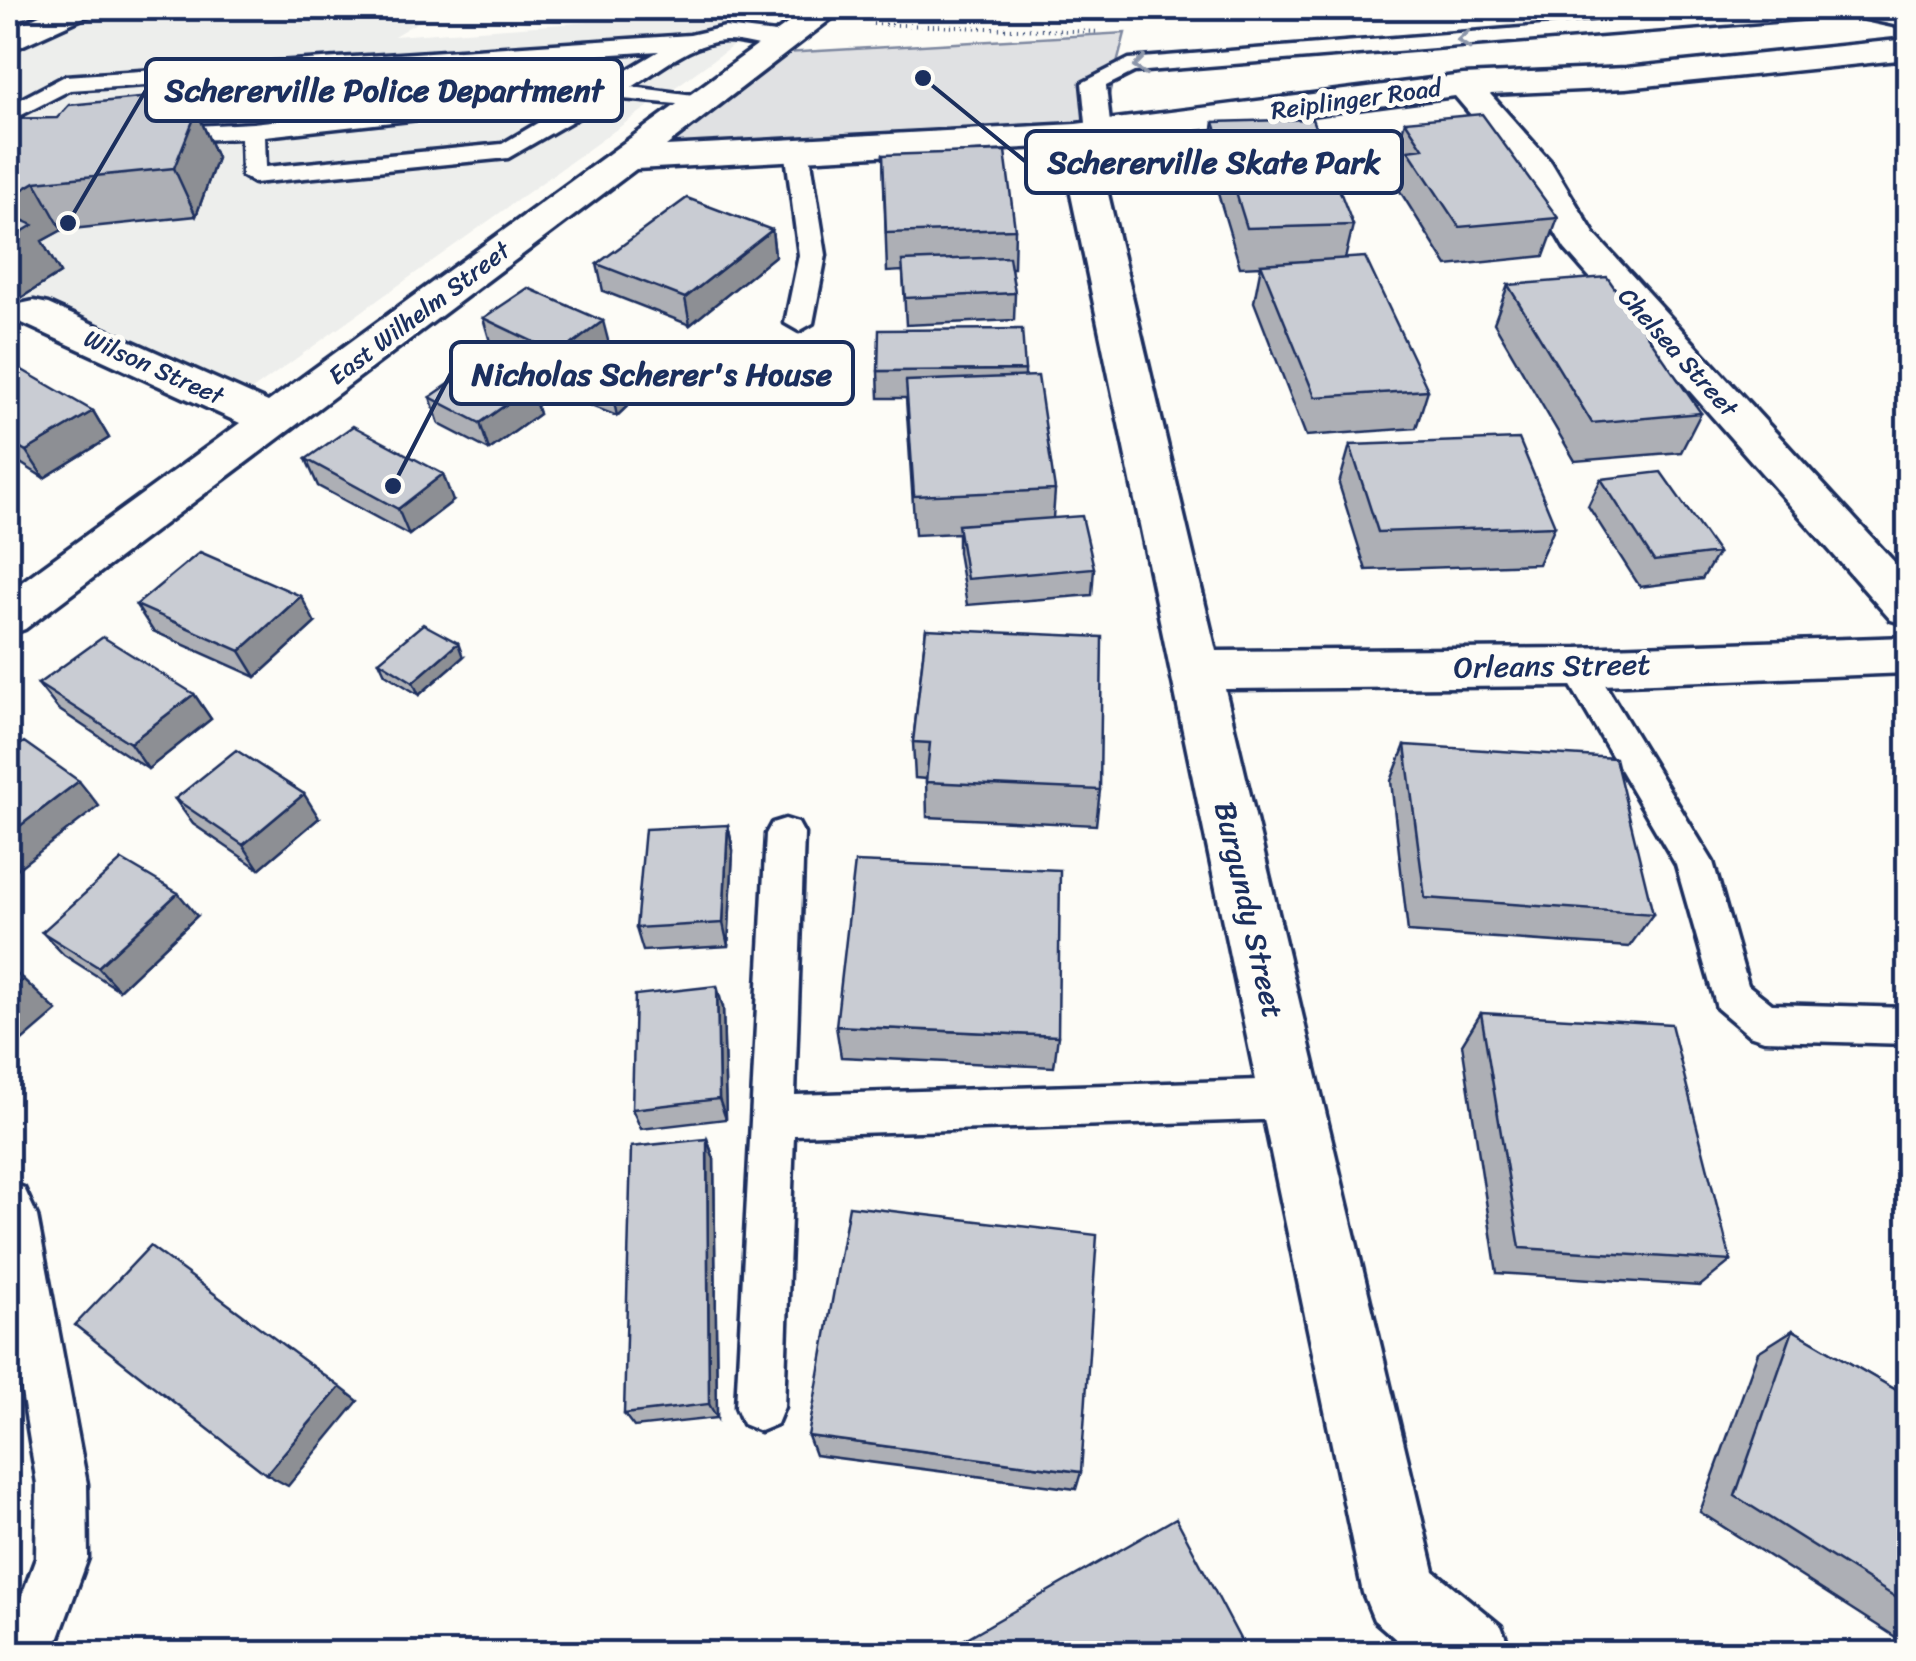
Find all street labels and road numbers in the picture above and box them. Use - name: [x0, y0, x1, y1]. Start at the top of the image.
- street label: Reiplinger Road: [1268, 65, 1446, 133]
- street label: East Wilhelm Street: [318, 228, 521, 397]
- street label: Chelsea Street: [1607, 276, 1750, 428]
- street label: Wilson Street: [77, 316, 232, 418]
- street label: Orleans Street: [1453, 637, 1651, 695]
- street label: Burgundy Street: [1198, 796, 1300, 1024]

